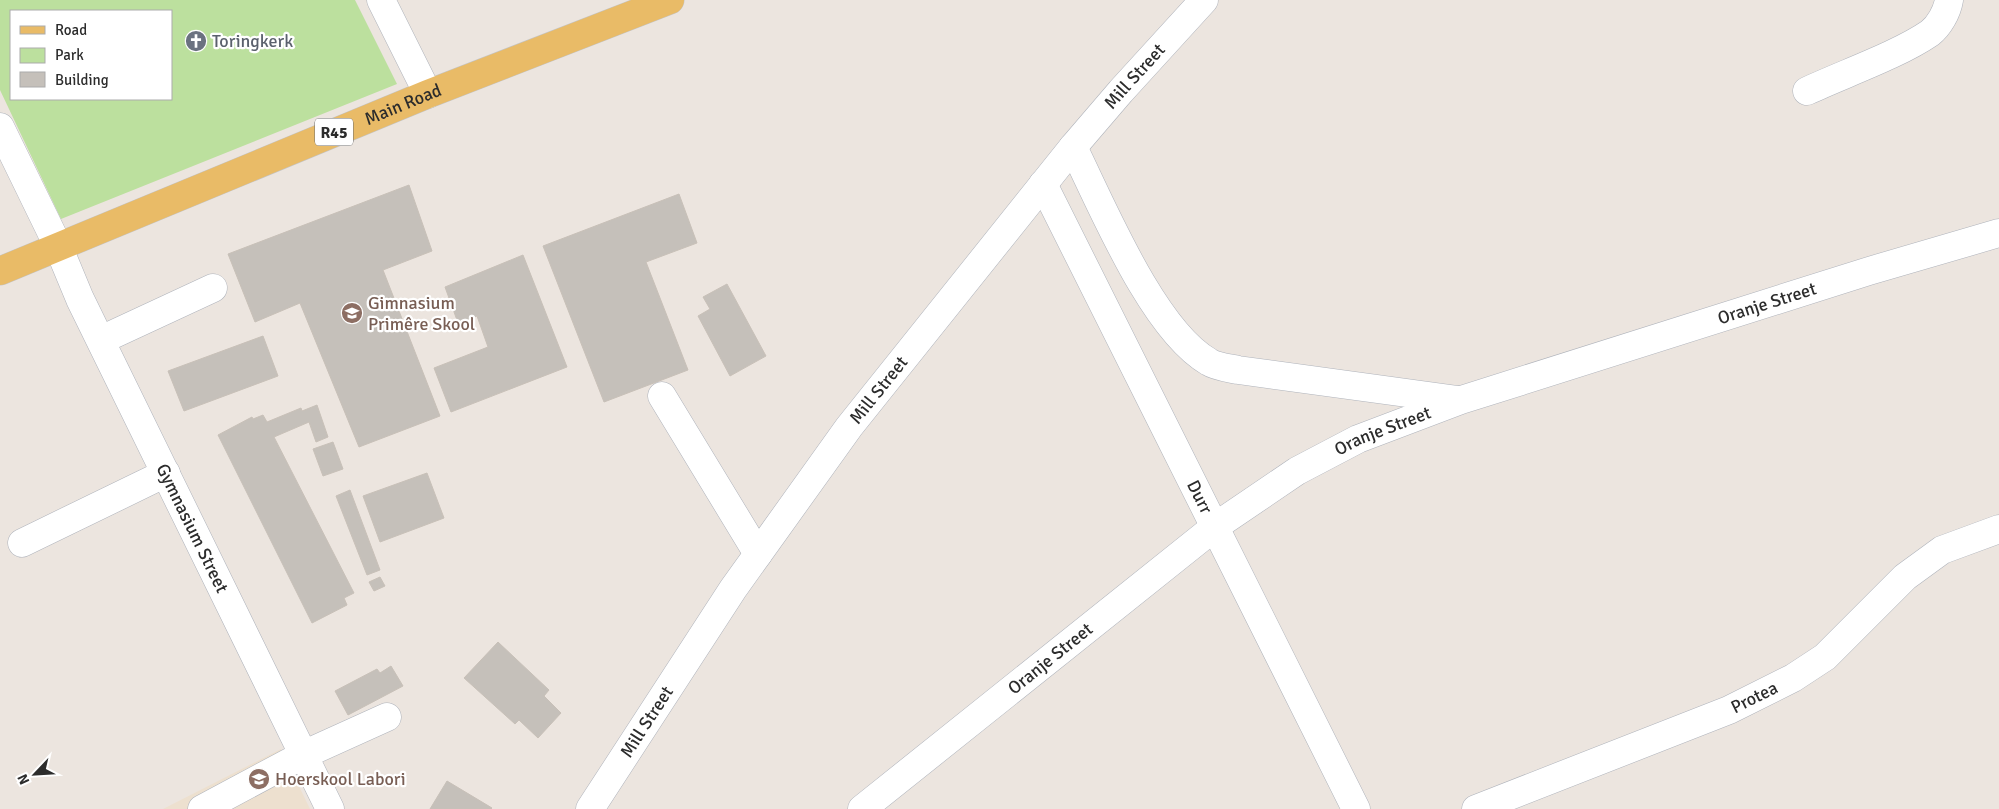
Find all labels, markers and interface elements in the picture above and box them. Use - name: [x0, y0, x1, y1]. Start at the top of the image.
- legend: [10, 10, 172, 100]
- text: Road: [55, 21, 87, 39]
- church icon: Toringkerk: [184, 29, 208, 53]
- place label: Toringkerk: [212, 30, 293, 52]
- street label: Mill Street: [1099, 39, 1170, 114]
- text: Park: [55, 46, 84, 64]
- text: Building: [55, 71, 109, 89]
- street label: Main Road: [361, 79, 444, 130]
- road number: R45: [315, 118, 353, 146]
- street label: Oranje Street: [1715, 277, 1819, 329]
- place label: Gimnasium Primêre Skool: [368, 292, 475, 335]
- school or university icon: Gimnasium Primêre Skool: [340, 301, 364, 325]
- street label: Mill Street: [845, 352, 912, 428]
- street label: Oranje Street: [1331, 401, 1434, 460]
- street label: Gymnasium Street: [151, 460, 233, 596]
- street label: Durr: [1182, 476, 1218, 518]
- street label: Oranje Street: [1003, 618, 1097, 699]
- street label: Protea: [1727, 676, 1781, 718]
- street label: Mill Street: [615, 682, 678, 762]
- north arrow: [10, 749, 60, 799]
- school or university icon: Hoerskool Labori: [247, 767, 271, 791]
- place label: Hoerskool Labori: [275, 768, 406, 790]
- text: N: [14, 771, 33, 787]

